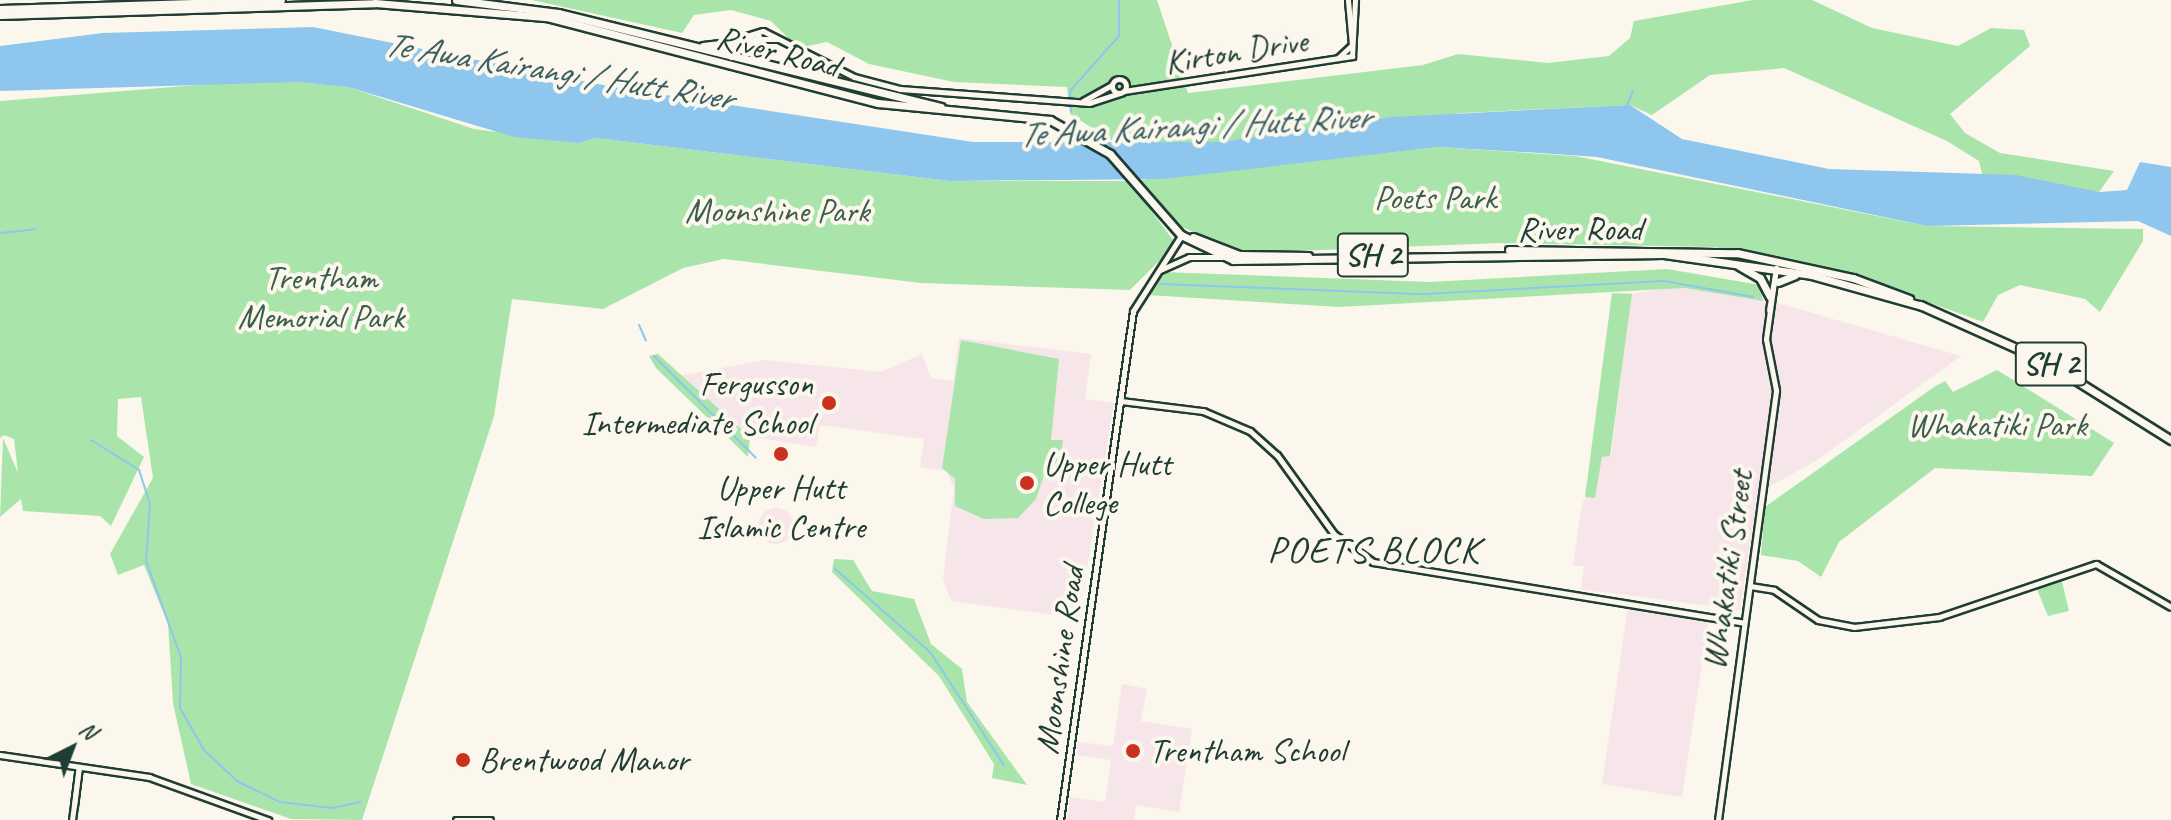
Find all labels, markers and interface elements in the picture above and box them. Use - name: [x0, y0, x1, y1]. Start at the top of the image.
- street label: River Road: [713, 16, 843, 86]
- street label: Kirton Drive: [1162, 20, 1310, 82]
- water label: Te Awa Kairangi / Hutt River: [379, 22, 737, 120]
- water label: Te Awa Kairangi / Hutt River: [1015, 95, 1373, 157]
- park label: Poets Park: [1374, 178, 1496, 218]
- park label: Moonshine Park: [684, 191, 870, 231]
- street label: River Road: [1518, 209, 1642, 249]
- road number: SH 2: [1335, 227, 1411, 283]
- park label: Trentham Memorial Park: [237, 257, 405, 336]
- road number: SH 2: [2013, 336, 2089, 392]
- place label: Fergusson Intermediate School: [582, 363, 813, 442]
- marker: Fergusson Intermediate School: [820, 394, 838, 412]
- park label: Whakatiki Park: [1906, 405, 2088, 445]
- place label: Upper Hutt College: [1043, 443, 1171, 522]
- marker: Upper Hutt Islamic Centre: [772, 445, 790, 463]
- place label: Upper Hutt Islamic Centre: [697, 467, 865, 546]
- street label: Whakatiki Street: [1693, 468, 1761, 672]
- marker: Upper Hutt College: [1018, 474, 1036, 492]
- district label: POETS BLOCK: [1266, 527, 1482, 573]
- street label: Moonshine Road: [1026, 564, 1092, 756]
- north arrow: [32, 708, 112, 788]
- text: N: [74, 715, 102, 745]
- place label: Trentham School: [1149, 731, 1343, 771]
- place label: Brentwood Manor: [479, 740, 689, 780]
- marker: Trentham School: [1124, 742, 1142, 760]
- marker: Brentwood Manor: [454, 751, 472, 769]

